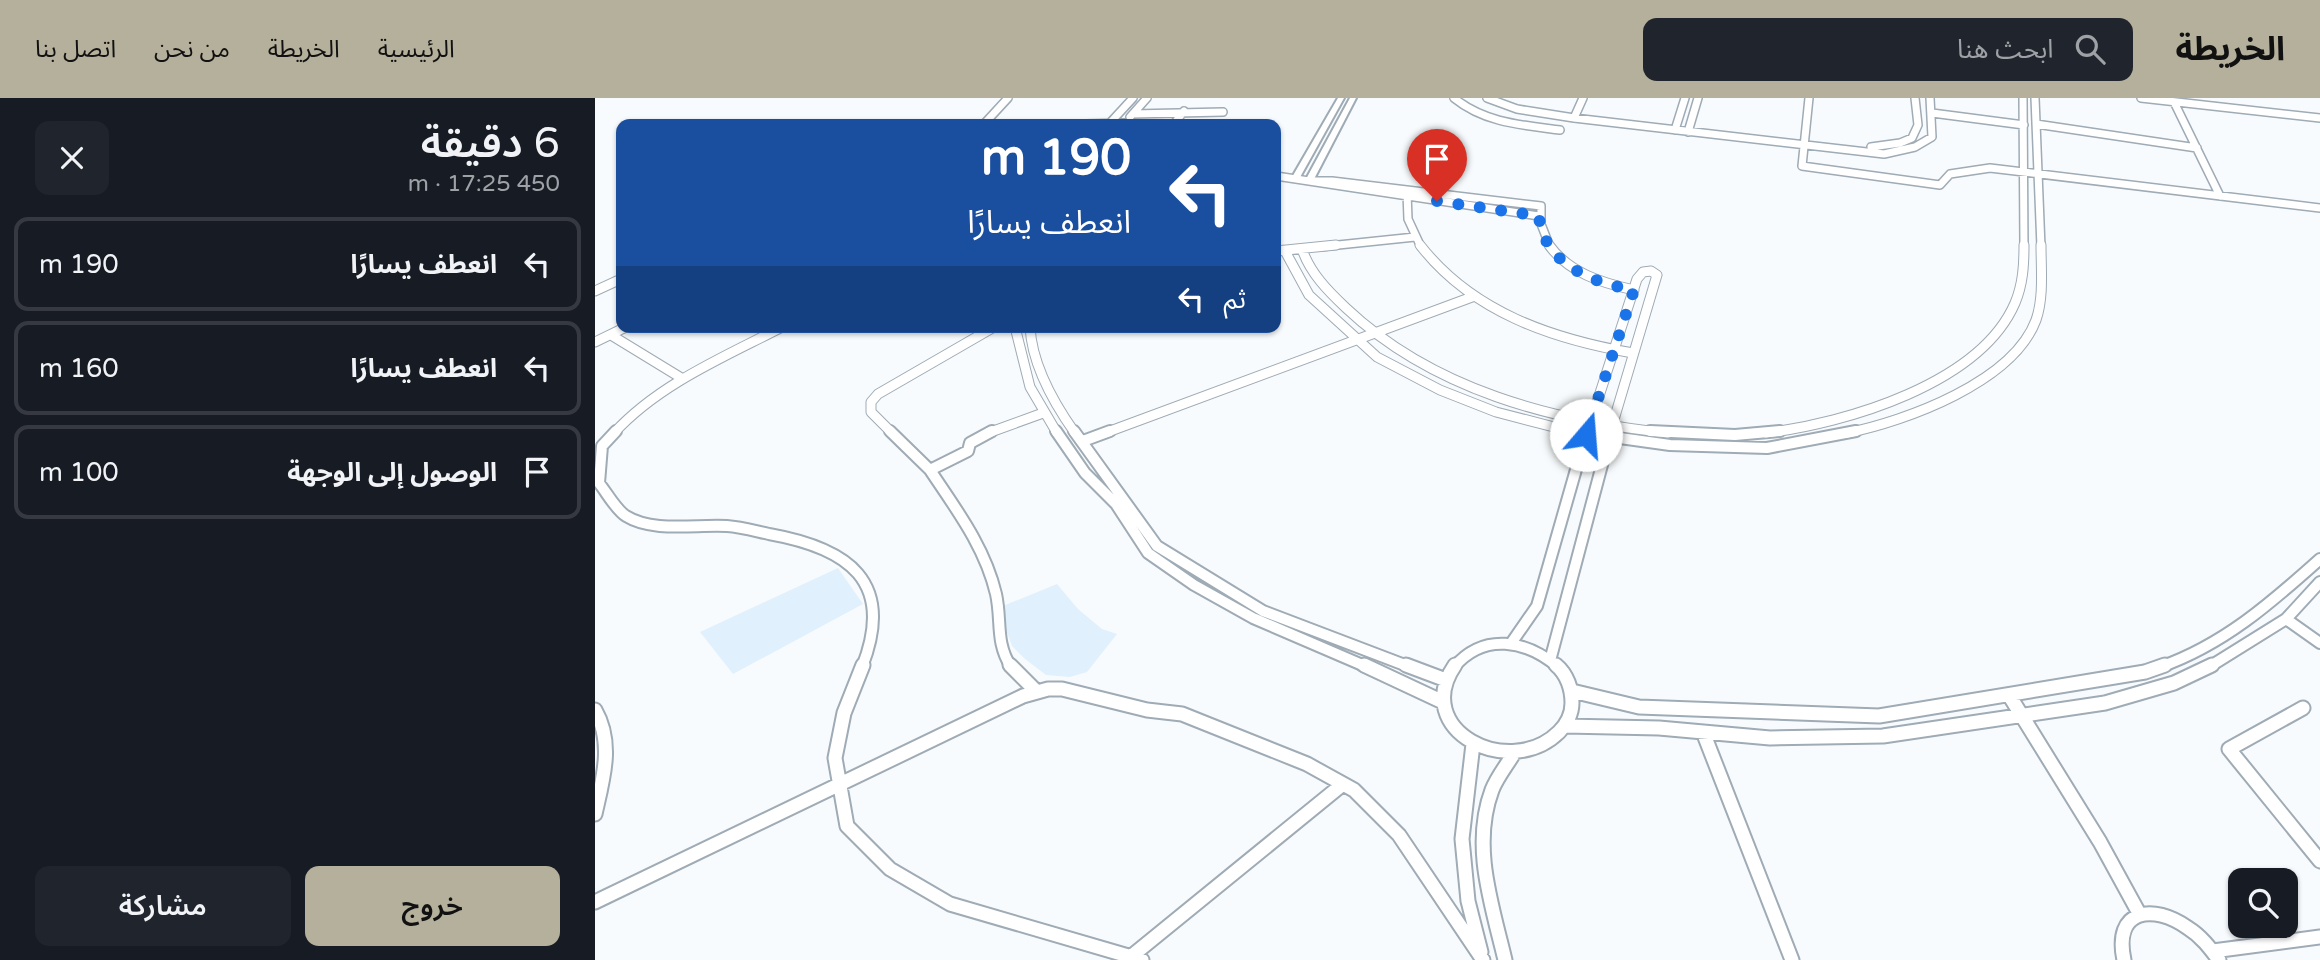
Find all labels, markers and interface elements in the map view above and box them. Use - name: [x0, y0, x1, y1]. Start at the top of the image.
- search box: [1643, 18, 2133, 81]
- icon: search: [2071, 30, 2109, 68]
- text: الخريطة: [2175, 30, 2285, 69]
- text: ابحث هنا: [1957, 34, 2053, 65]
- text: اتصل بنا: [35, 35, 116, 64]
- text: من نحن: [154, 35, 230, 64]
- text: الخريطة: [268, 35, 340, 64]
- text: الرئيسية: [378, 35, 455, 64]
- text: 6 دقيقة: [421, 118, 560, 169]
- button: close: [35, 121, 109, 195]
- text: 190 m: [981, 129, 1131, 188]
- pin: [1407, 129, 1467, 201]
- icon: arrive: [1418, 140, 1456, 178]
- icon: left: [1155, 147, 1246, 238]
- text: 450 m · 17:25: [408, 170, 560, 198]
- text: انعطف يسارًا: [967, 204, 1131, 242]
- icon: left: [518, 245, 556, 283]
- text: 190 m: [39, 249, 119, 280]
- text: انعطف يسارًا: [351, 249, 497, 280]
- icon: left: [1172, 280, 1210, 318]
- text: ثم: [1224, 284, 1246, 315]
- icon: left: [518, 349, 556, 387]
- text: 160 m: [39, 353, 119, 384]
- text: انعطف يسارًا: [351, 353, 497, 384]
- position arrow: [1549, 398, 1623, 472]
- icon: arrive: [518, 453, 556, 491]
- text: 100 m: [39, 457, 119, 488]
- text: الوصول إلى الوجهة: [287, 457, 497, 488]
- button: مشاركة: [35, 866, 291, 946]
- button: خروج: [305, 866, 560, 946]
- map controls: [2228, 868, 2298, 938]
- button: search: [2228, 868, 2298, 938]

